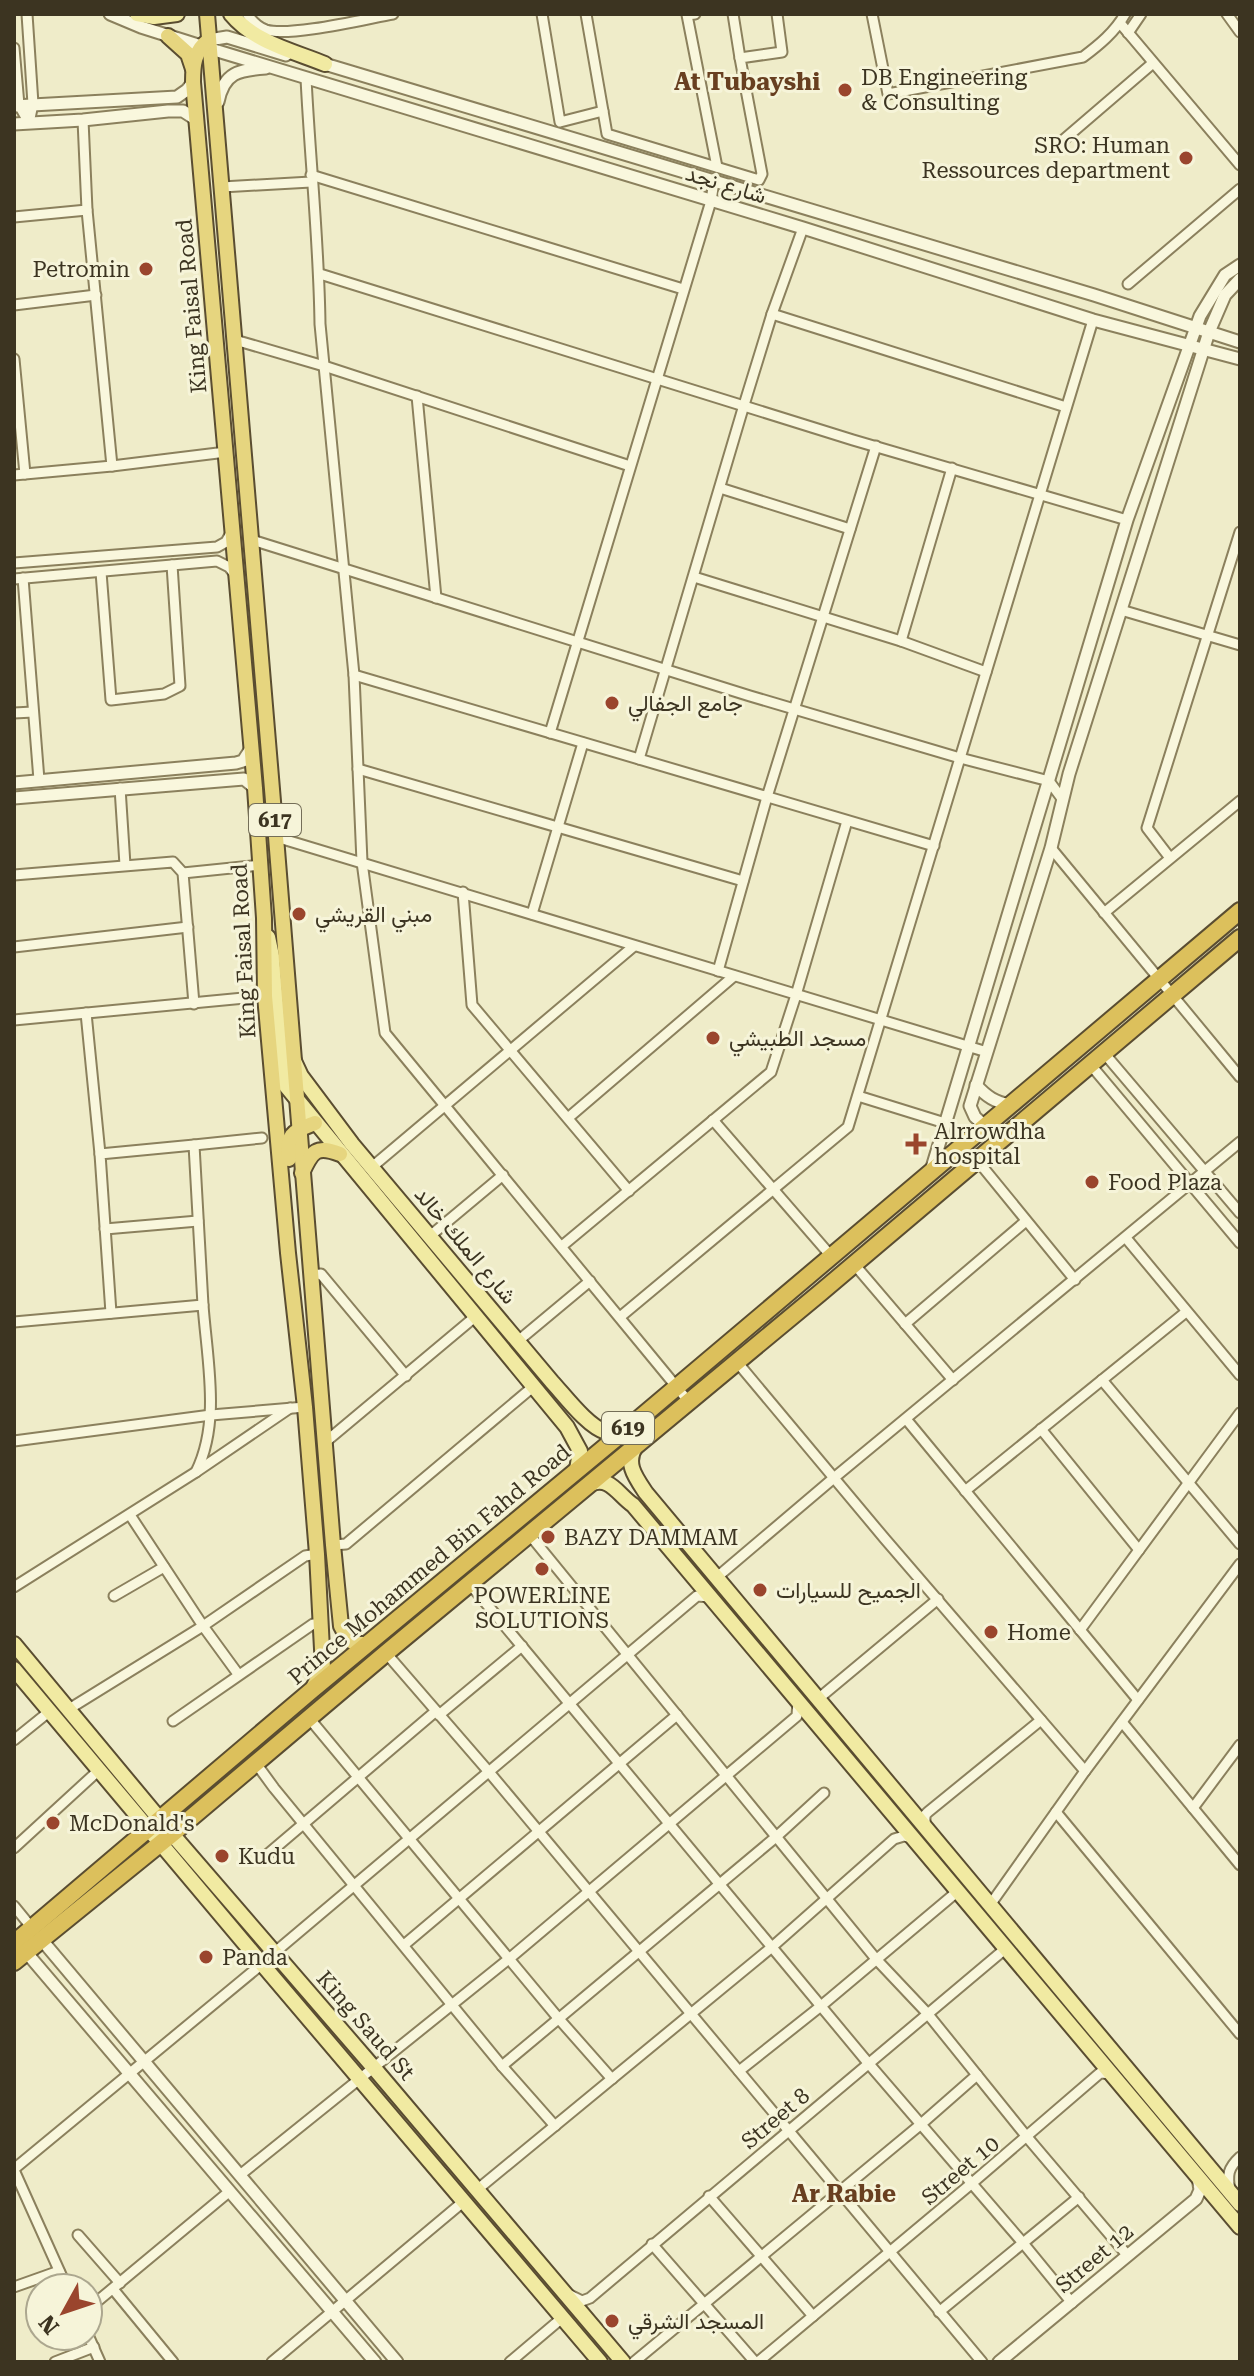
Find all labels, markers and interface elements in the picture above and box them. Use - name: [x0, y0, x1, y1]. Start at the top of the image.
- place label: DB Engineering & Consulting: [861, 65, 1028, 115]
- district label: At Tubayshi: [674, 68, 820, 96]
- marker: DB Engineering & Consulting: [836, 81, 854, 99]
- place label: SRO: Human Ressources department: [921, 133, 1170, 183]
- marker: SRO: Human Ressources department: [1177, 149, 1195, 167]
- street label: شارع نجد: [682, 160, 769, 210]
- street label: King Faisal Road: [171, 218, 212, 394]
- place label: Petromin: [32, 257, 130, 282]
- marker: Petromin: [137, 260, 155, 278]
- place label: جامع الجفالي: [628, 691, 743, 722]
- marker: جامع الجفالي: [603, 694, 621, 712]
- road number: 617: [249, 804, 301, 836]
- street label: King Faisal Road: [226, 863, 261, 1039]
- place label: مبني القريشي: [315, 902, 432, 933]
- marker: مبني القريشي: [290, 905, 308, 923]
- place label: مسجد الطبيشي: [729, 1026, 866, 1057]
- marker: مسجد الطبيشي: [704, 1029, 722, 1047]
- place label: Alrrowdha hospital: [934, 1119, 1046, 1169]
- marker: Alrrowdha hospital: [905, 1133, 927, 1155]
- place label: Food Plaza: [1108, 1170, 1222, 1195]
- marker: Food Plaza: [1083, 1173, 1101, 1191]
- street label: شارع الملك خالد: [408, 1182, 522, 1310]
- road number: 619: [602, 1412, 654, 1444]
- street label: Prince Mohammed Bin Fahd Road: [283, 1439, 575, 1690]
- place label: BAZY DAMMAM: [564, 1525, 738, 1550]
- marker: BAZY DAMMAM: [539, 1528, 557, 1546]
- marker: POWERLINE SOLUTIONS: [533, 1560, 551, 1578]
- place label: الجميح للسيارات: [776, 1578, 921, 1605]
- marker: الجميح للسيارات: [751, 1581, 769, 1599]
- place label: POWERLINE SOLUTIONS: [473, 1583, 611, 1633]
- place label: Home: [1007, 1620, 1071, 1645]
- marker: Home: [982, 1623, 1000, 1641]
- place label: McDonald's: [69, 1811, 194, 1836]
- marker: McDonald's: [44, 1814, 62, 1832]
- place label: Kudu: [238, 1844, 295, 1869]
- marker: Kudu: [213, 1847, 231, 1865]
- place label: Panda: [222, 1945, 288, 1970]
- marker: Panda: [197, 1948, 215, 1966]
- street label: King Saud St: [312, 1966, 420, 2085]
- street label: Street 8: [736, 2083, 814, 2154]
- street label: Street 10: [917, 2131, 1004, 2210]
- district label: Ar Rabie: [792, 2180, 896, 2208]
- street label: Street 12: [1051, 2219, 1138, 2298]
- north arrow: [24, 2272, 104, 2352]
- place label: المسجد الشرقي: [628, 2309, 764, 2340]
- text: N: [34, 2310, 64, 2339]
- marker: المسجد الشرقي: [603, 2312, 621, 2330]

